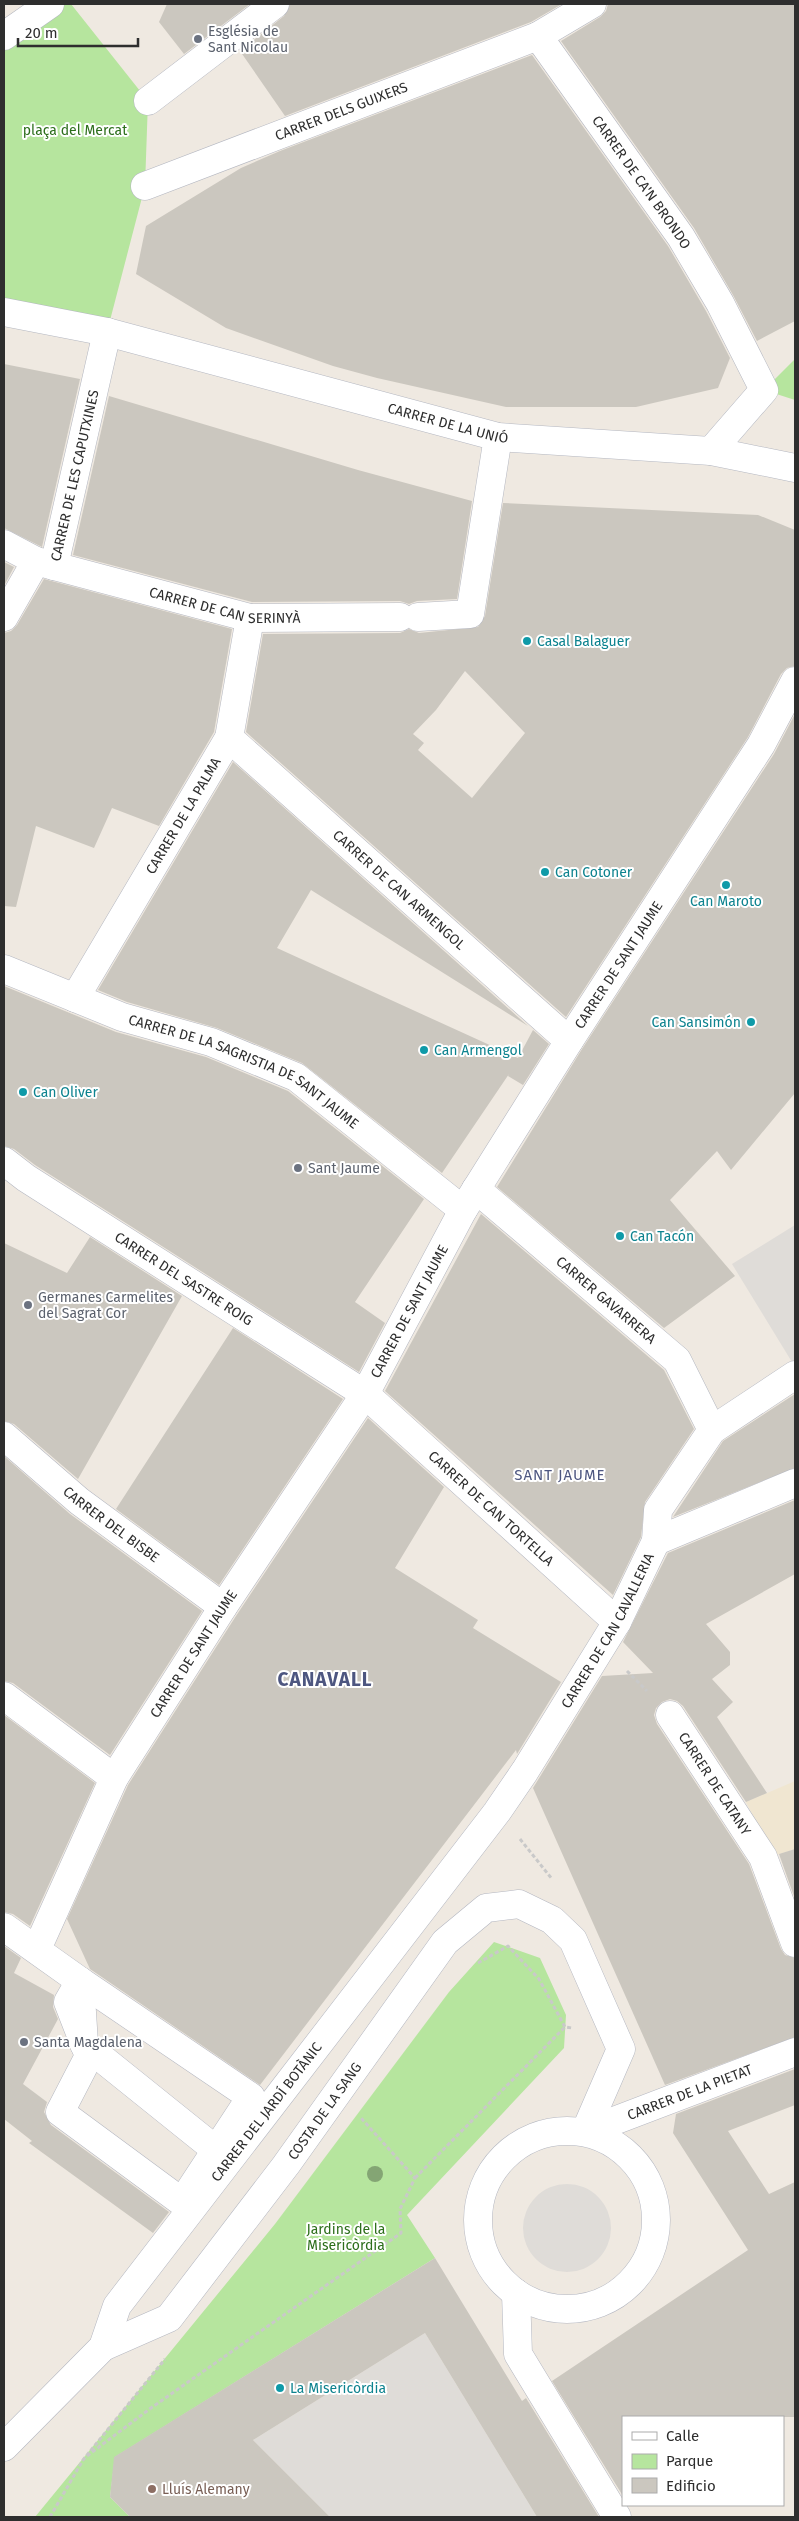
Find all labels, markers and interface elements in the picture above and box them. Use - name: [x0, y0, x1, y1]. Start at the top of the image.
- scale bar: [18, 15, 138, 47]
- place label: Església de Sant Nicolau: [208, 23, 288, 56]
- text: 20 m: [25, 24, 58, 42]
- marker: Església de Sant Nicolau: [192, 33, 204, 45]
- street label: CARRER DELS GUIXERS: [273, 78, 410, 145]
- street label: CARRER DE CA'N BRONDO: [588, 112, 694, 252]
- park label: plaça del Mercat: [23, 122, 128, 139]
- street label: CARRER DE LES CAPUTXINES: [47, 388, 103, 563]
- street label: CARRER DE LA UNIÓ: [386, 400, 509, 447]
- street label: CARRER DE CAN SERINYÀ: [147, 584, 300, 627]
- place label: Casal Balaguer: [537, 633, 630, 650]
- marker: Casal Balaguer: [521, 635, 533, 647]
- street label: CARRER DE LA PALMA: [142, 754, 225, 877]
- street label: CARRER DE CAN ARMENGOL: [329, 827, 469, 954]
- place label: Can Cotoner: [555, 864, 633, 881]
- marker: Can Cotoner: [539, 866, 551, 878]
- marker: Can Maroto: [720, 879, 732, 891]
- place label: Can Maroto: [690, 893, 762, 910]
- street label: CARRER DE SANT JAUME: [571, 898, 666, 1032]
- street label: CARRER DE LA SAGRISTIA DE SANT JAUME: [126, 1011, 362, 1133]
- place label: Can Sansimón: [651, 1014, 741, 1031]
- marker: Can Sansimón: [745, 1016, 757, 1028]
- place label: Can Armengol: [434, 1042, 522, 1059]
- marker: Can Armengol: [418, 1044, 430, 1056]
- place label: Can Oliver: [33, 1084, 98, 1101]
- marker: Can Oliver: [17, 1086, 29, 1098]
- place label: Sant Jaume: [308, 1160, 380, 1177]
- marker: Sant Jaume: [292, 1162, 304, 1174]
- place label: Can Tacón: [630, 1228, 694, 1245]
- street label: CARRER DEL SASTRE ROIG: [111, 1229, 256, 1329]
- marker: Can Tacón: [614, 1230, 626, 1242]
- street label: CARRER DE SANT JAUME: [367, 1242, 452, 1381]
- street label: CARRER GAVARRERA: [552, 1253, 659, 1347]
- place label: Germanes Carmelites del Sagrat Cor: [38, 1289, 173, 1322]
- marker: Germanes Carmelites del Sagrat Cor: [22, 1299, 34, 1311]
- street label: CARRER DE CAN TORTELLA: [425, 1447, 557, 1570]
- district label: SANT JAUME: [514, 1466, 606, 1484]
- street label: CARRER DEL BISBE: [59, 1483, 163, 1566]
- street label: CARRER DE CAN CAVALLERIA: [558, 1550, 658, 1712]
- street label: CARRER DE SANT JAUME: [147, 1587, 241, 1721]
- district label: CANAVALL: [278, 1668, 372, 1691]
- street label: CARRER DE CATANY: [675, 1729, 755, 1839]
- place label: Santa Magdalena: [34, 2034, 143, 2051]
- marker: Santa Magdalena: [18, 2036, 30, 2048]
- street label: CARRER DEL JARDÍ BOTÀNIC: [208, 2039, 326, 2185]
- street label: COSTA DE LA SANG: [284, 2059, 365, 2163]
- street label: CARRER DE LA PIETAT: [625, 2061, 755, 2124]
- park label: Jardins de la Misericòrdia: [306, 2221, 386, 2254]
- place label: La Misericòrdia: [290, 2380, 386, 2397]
- marker: La Misericòrdia: [274, 2382, 286, 2394]
- legend: [622, 2416, 784, 2506]
- text: Calle: [666, 2427, 699, 2445]
- text: Parque: [666, 2452, 713, 2470]
- text: Edificio: [666, 2477, 716, 2495]
- place label: Lluís Alemany: [162, 2481, 250, 2498]
- marker: Lluís Alemany: [146, 2483, 158, 2495]

